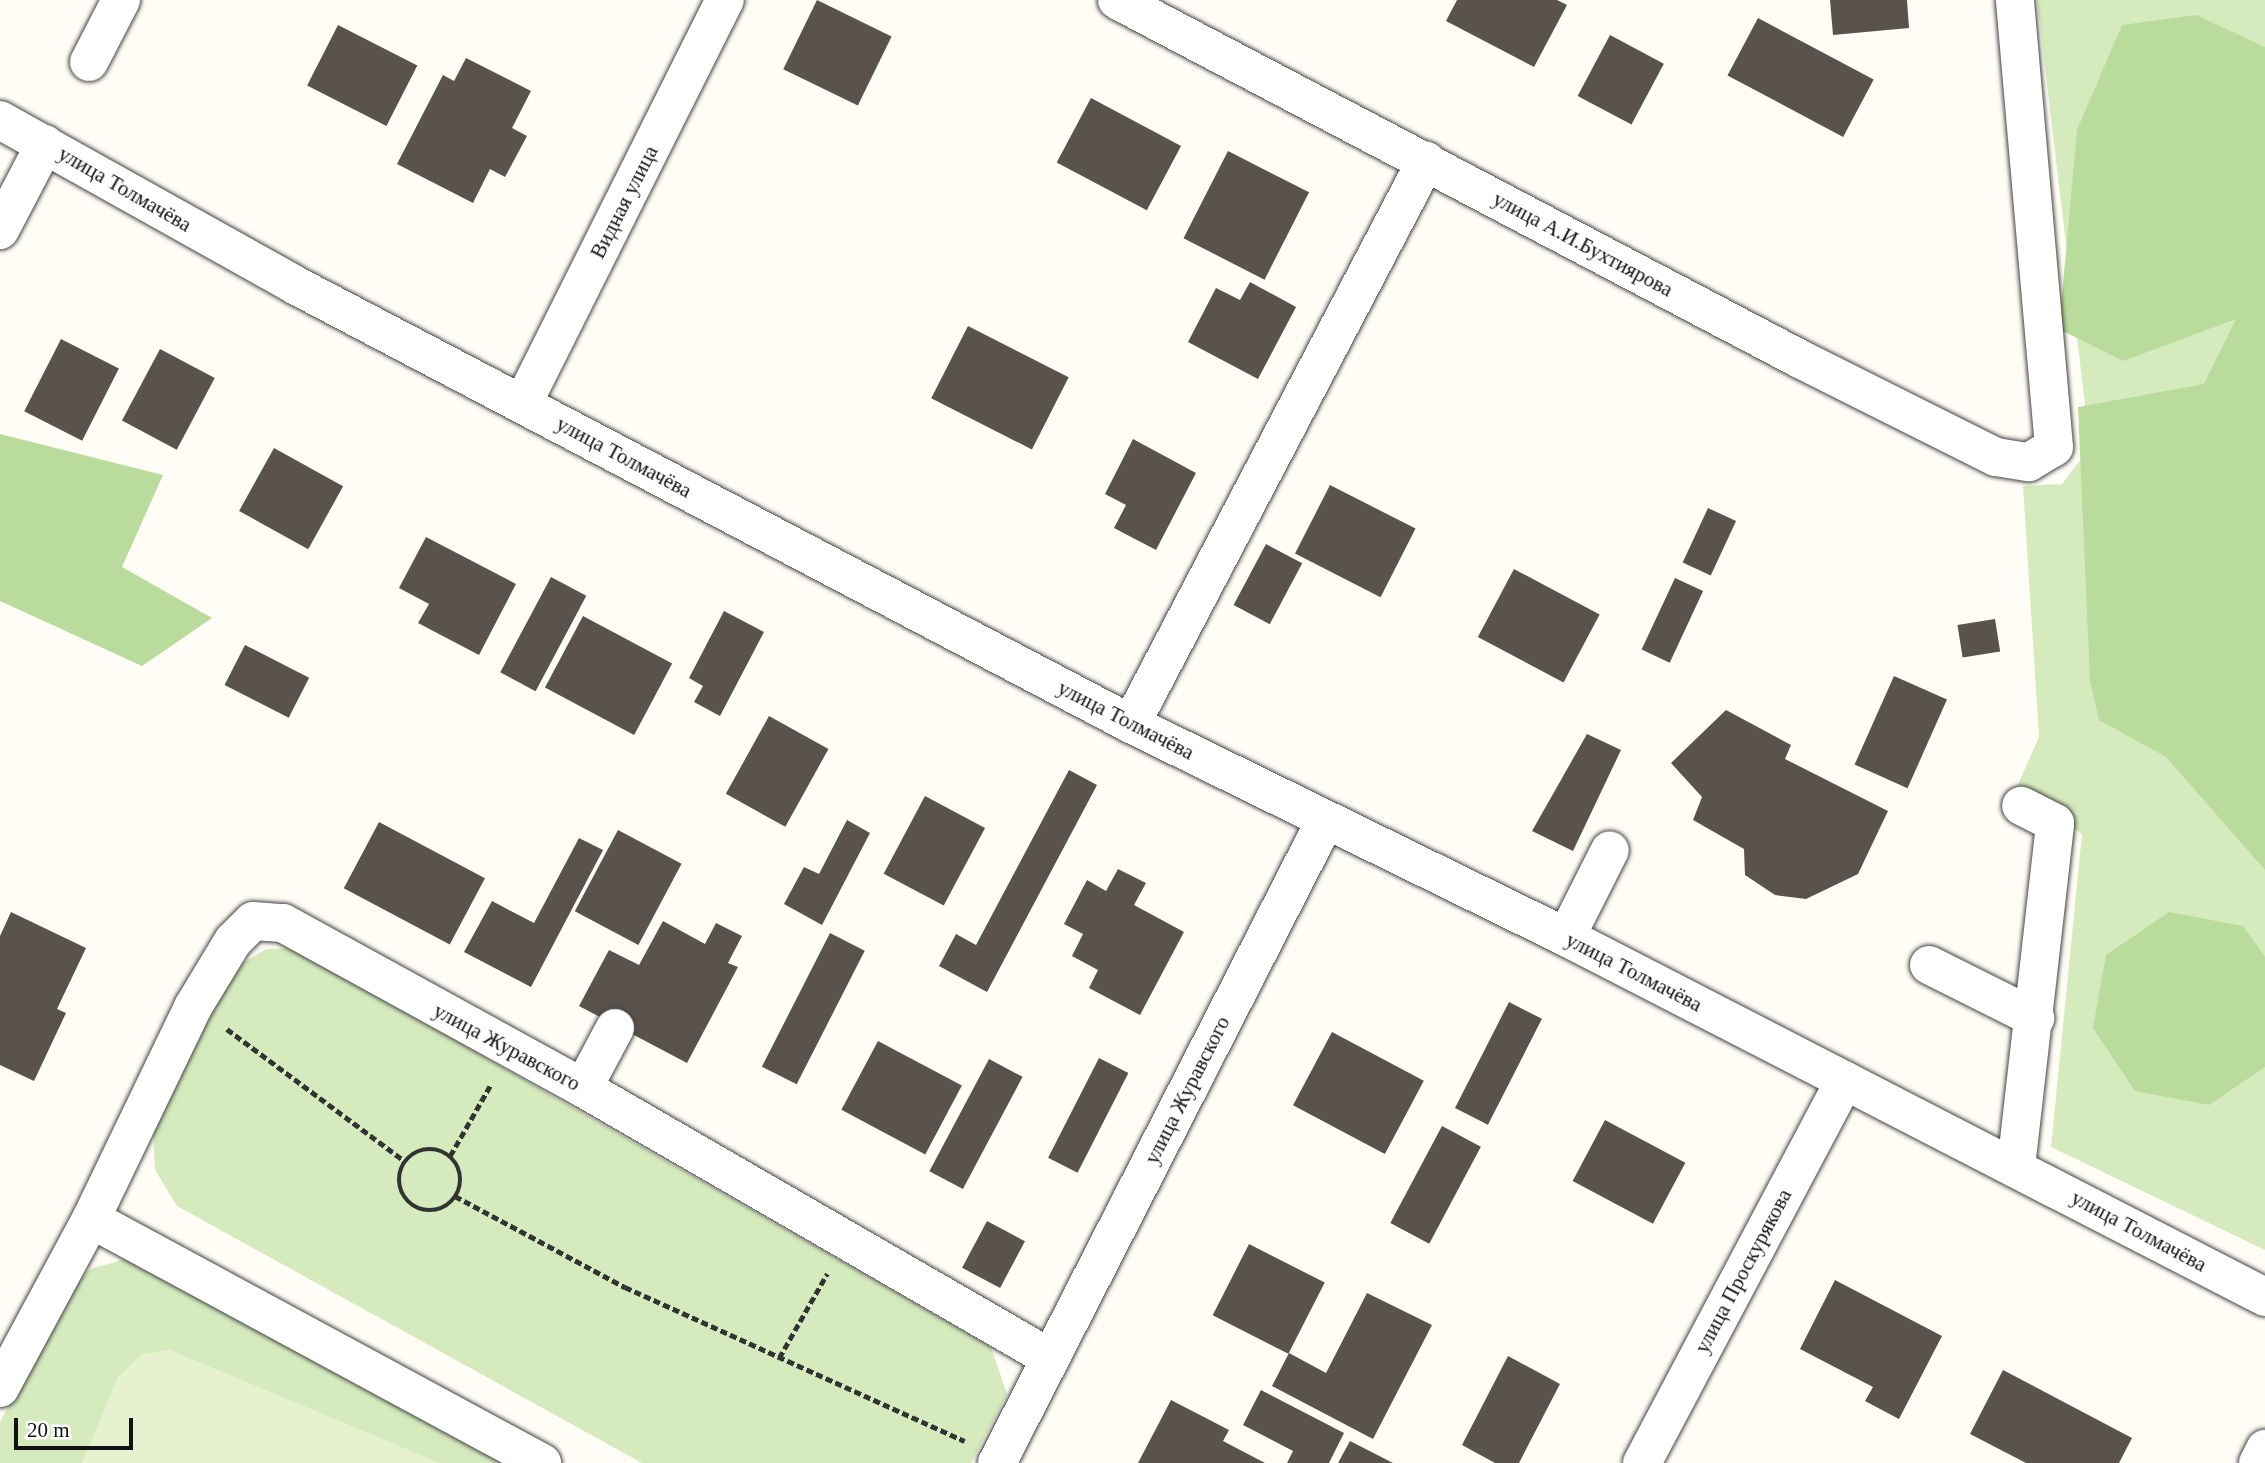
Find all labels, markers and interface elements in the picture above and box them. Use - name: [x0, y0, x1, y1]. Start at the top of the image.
- street label: улица Толмачёва: [54, 141, 196, 237]
- street label: Видная улица: [585, 141, 663, 263]
- street label: улица А.И.Бухтиярова: [1489, 186, 1677, 302]
- street label: улица Толмачёва: [552, 411, 696, 503]
- street label: улица Толмачёва: [1054, 675, 1198, 765]
- street label: улица Толмачёва: [1562, 927, 1706, 1017]
- street label: улица Журавского: [429, 998, 585, 1096]
- street label: улица Журавского: [1139, 1012, 1235, 1168]
- street label: улица Проскурякова: [1689, 1185, 1797, 1357]
- street label: улица Толмачёва: [2067, 1185, 2211, 1277]
- scale bar: [18, 1404, 136, 1448]
- text: 20 m: [27, 1418, 70, 1442]

